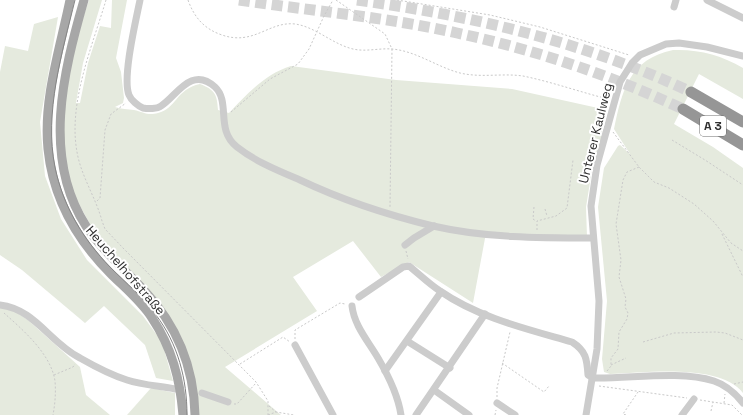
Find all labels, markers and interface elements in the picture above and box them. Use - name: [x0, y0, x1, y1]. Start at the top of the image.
- street label: Unterer Kaulweg: [575, 81, 616, 185]
- road number: A 3: [700, 116, 726, 136]
- street label: Heuchelhofstraße: [82, 222, 169, 319]

